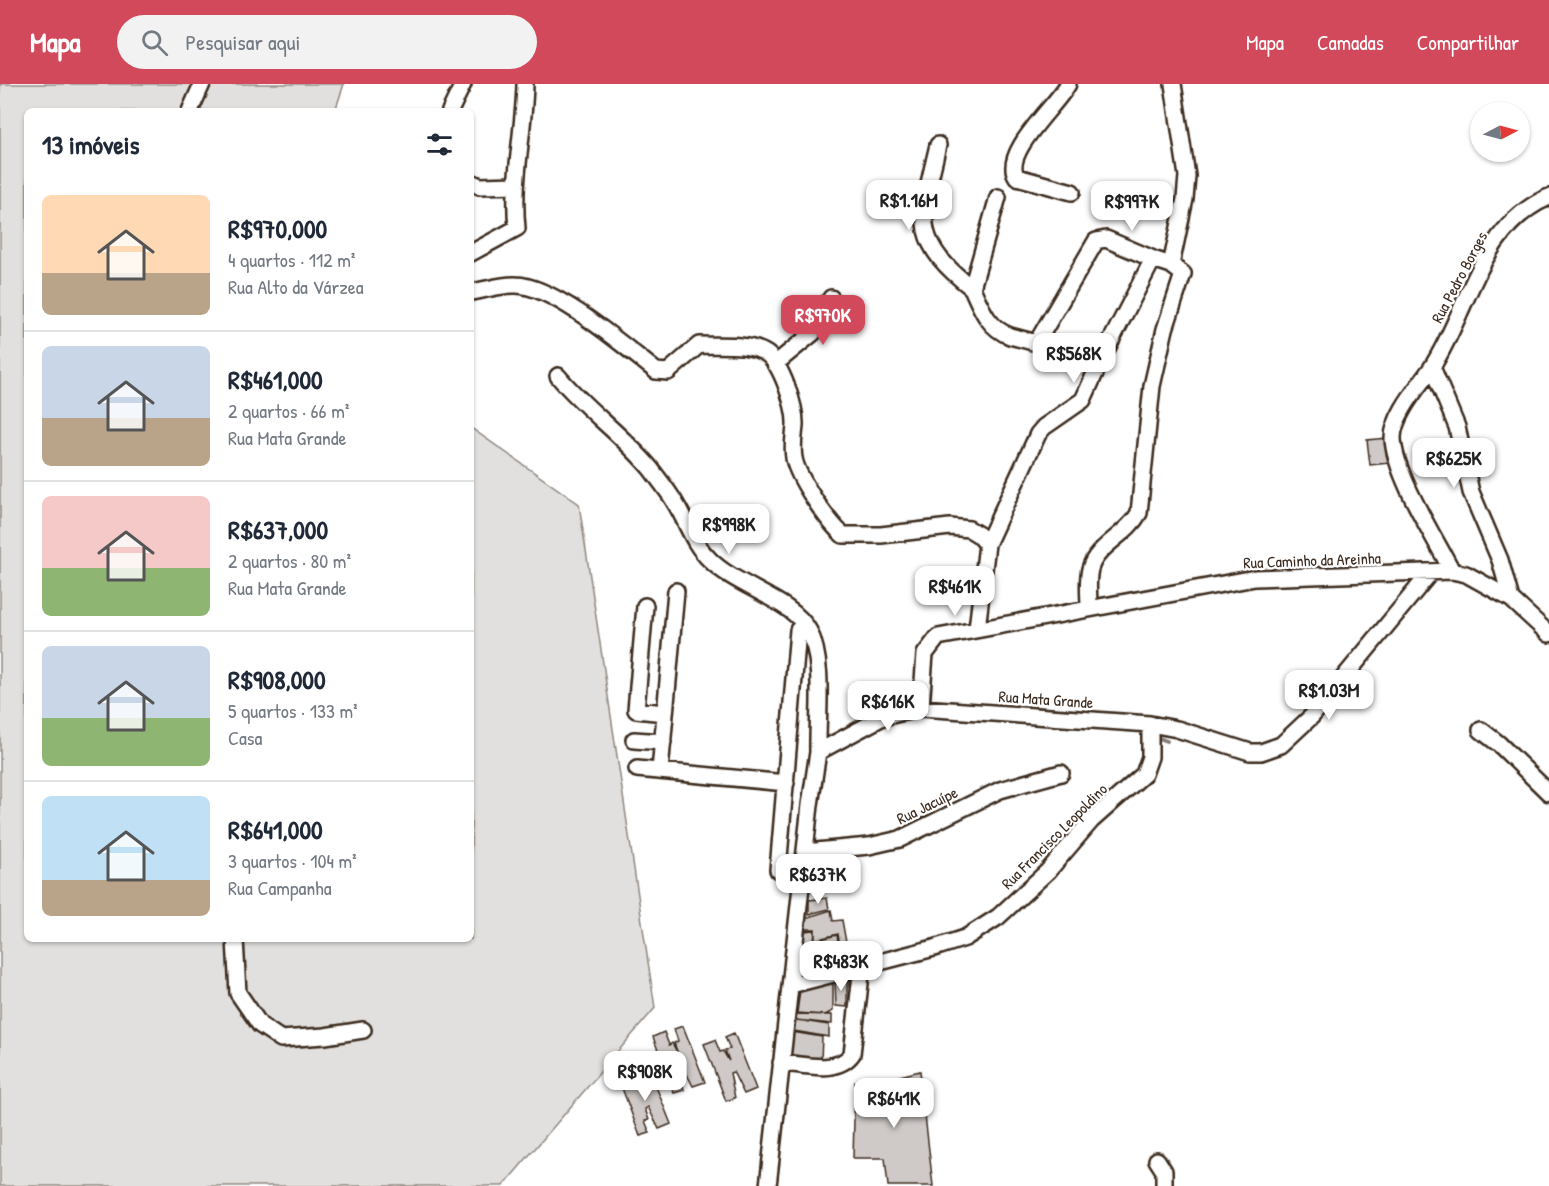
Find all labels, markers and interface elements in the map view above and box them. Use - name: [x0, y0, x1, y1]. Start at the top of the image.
- search box: [117, 15, 537, 69]
- text: Mapa: [30, 23, 81, 61]
- icon: search: [138, 26, 171, 59]
- text: Pesquisar aqui: [186, 27, 301, 57]
- text: Mapa: [1246, 28, 1284, 57]
- text: Camadas: [1317, 28, 1384, 57]
- text: Compartilhar: [1417, 28, 1519, 57]
- north arrow: [1470, 102, 1530, 162]
- map controls: [1470, 102, 1530, 162]
- text: 13 imóveis: [42, 127, 140, 162]
- icon: filters: [423, 128, 456, 161]
- pin: R$1.16M: [854, 180, 964, 231]
- pin: R$997K: [1083, 181, 1181, 232]
- text: R$1.16M: [880, 186, 938, 213]
- text: R$997K: [1105, 187, 1159, 214]
- text: R$970,000: [228, 211, 327, 246]
- icon: home: [90, 219, 162, 291]
- street label: Rua Pedro Borges: [1426, 227, 1492, 327]
- text: 4 quartos · 112 m²: [228, 246, 355, 273]
- text: Rua Alto da Várzea: [228, 273, 364, 300]
- pin: R$970K: [774, 295, 872, 346]
- text: R$970K: [795, 301, 851, 328]
- pin: R$568K: [1025, 333, 1123, 384]
- text: R$568K: [1047, 339, 1101, 366]
- text: R$461,000: [228, 362, 323, 397]
- icon: home: [90, 370, 162, 442]
- text: 2 quartos · 66 m²: [228, 397, 349, 424]
- text: Rua Mata Grande: [228, 424, 347, 451]
- pin: R$625K: [1405, 438, 1503, 489]
- text: R$625K: [1426, 444, 1482, 471]
- pin: R$998K: [680, 504, 778, 555]
- text: R$998K: [702, 510, 756, 537]
- text: R$637,000: [228, 512, 328, 547]
- icon: home: [90, 520, 162, 592]
- text: 2 quartos · 80 m²: [228, 547, 351, 574]
- street label: Rua Caminho da Areinha: [1243, 547, 1381, 573]
- pin: R$461K: [906, 566, 1004, 617]
- text: R$461K: [929, 572, 981, 599]
- text: Rua Mata Grande: [228, 574, 347, 601]
- text: R$908,000: [228, 662, 326, 697]
- icon: home: [90, 670, 162, 742]
- pin: R$1.03M: [1274, 670, 1384, 721]
- text: R$1.03M: [1299, 676, 1359, 703]
- pin: R$616K: [839, 681, 937, 732]
- street label: Rua Mata Grande: [998, 685, 1095, 713]
- text: R$616K: [862, 687, 914, 714]
- text: 5 quartos · 133 m²: [228, 697, 358, 724]
- text: Casa: [228, 724, 262, 751]
- street label: Rua Francisco Leopoldino: [996, 778, 1112, 894]
- street label: Rua Jacuípe: [893, 781, 962, 829]
- text: R$641,000: [228, 812, 323, 847]
- icon: home: [90, 820, 162, 892]
- text: 3 quartos · 104 m²: [228, 847, 357, 874]
- pin: R$637K: [769, 854, 867, 905]
- text: R$637K: [790, 860, 846, 887]
- text: Rua Campanha: [228, 874, 332, 901]
- pin: R$483K: [792, 941, 890, 992]
- text: R$483K: [814, 947, 868, 974]
- pin: R$908K: [596, 1051, 694, 1102]
- text: R$908K: [618, 1057, 672, 1084]
- pin: R$641K: [845, 1078, 943, 1129]
- text: R$641K: [868, 1084, 920, 1111]

